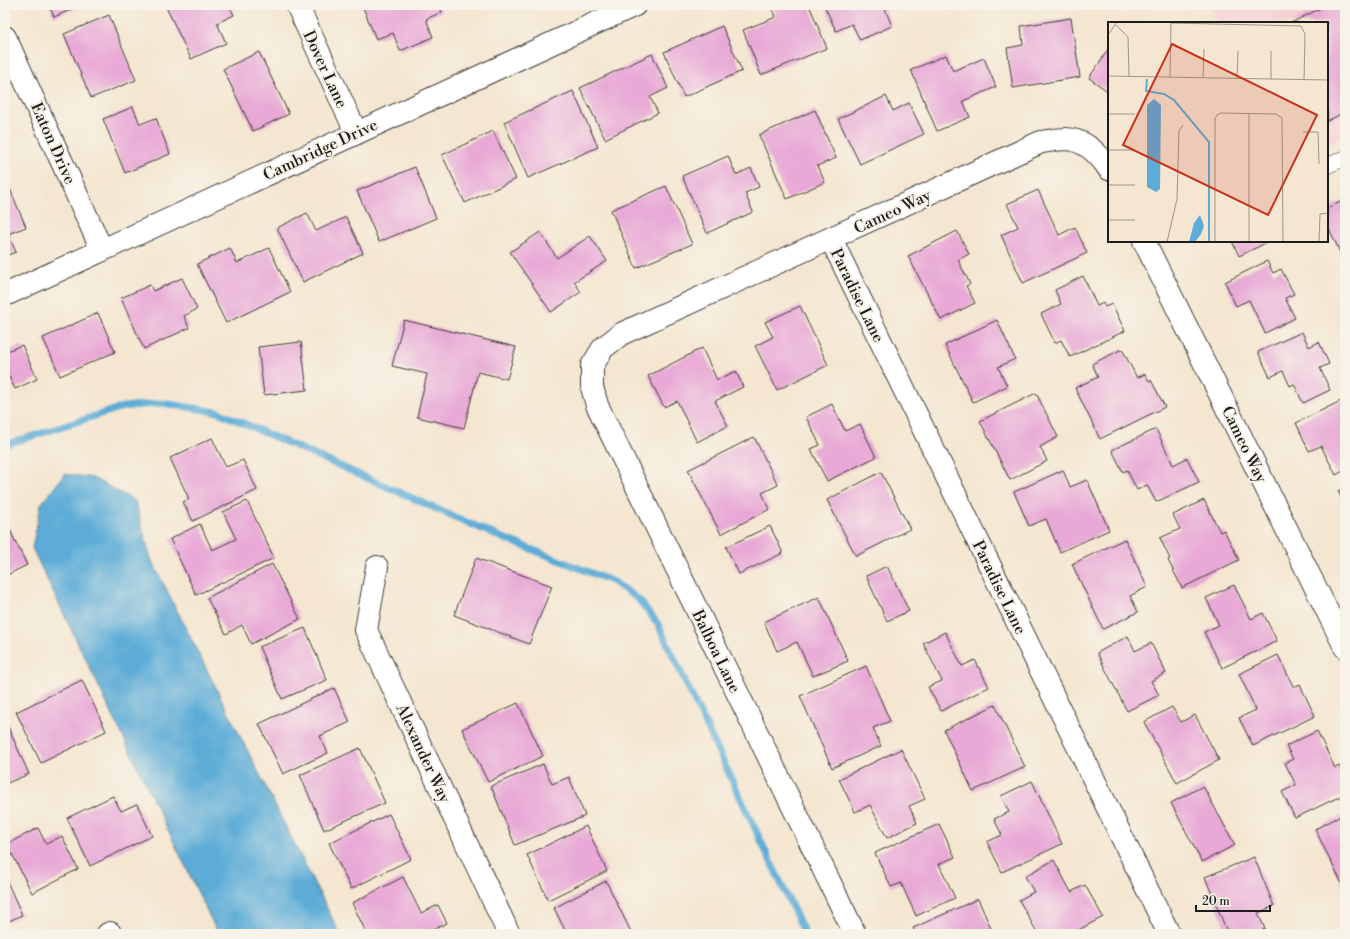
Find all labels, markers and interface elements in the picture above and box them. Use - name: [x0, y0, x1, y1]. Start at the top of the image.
- inset map: [1108, 22, 1328, 242]
- street label: Dover Lane: [298, 27, 352, 111]
- street label: Eaton Drive: [26, 100, 80, 187]
- street label: Cambridge Drive: [260, 115, 381, 185]
- street label: Cameo Way: [851, 185, 934, 238]
- street label: Paradise Lane: [826, 245, 888, 346]
- street label: Cameo Way: [1217, 403, 1271, 486]
- street label: Paradise Lane: [968, 537, 1030, 638]
- street label: Balboa Lane: [687, 606, 745, 696]
- street label: Alexander Way: [391, 700, 455, 806]
- scale bar: [1196, 887, 1270, 913]
- text: 20 m: [1202, 894, 1230, 909]

